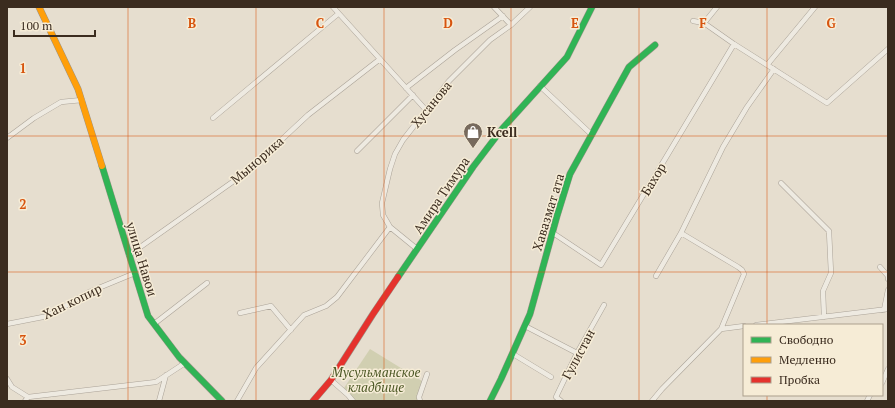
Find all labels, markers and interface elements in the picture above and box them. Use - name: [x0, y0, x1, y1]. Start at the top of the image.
- scale bar: [14, 12, 95, 38]
- text: B: [188, 14, 196, 32]
- text: C: [316, 14, 324, 32]
- text: D: [443, 14, 453, 32]
- text: E: [571, 14, 579, 32]
- text: F: [699, 14, 707, 32]
- text: G: [826, 14, 836, 32]
- text: 100 m: [20, 18, 53, 33]
- text: 1: [19, 59, 27, 77]
- street label: Хусанова: [407, 76, 456, 131]
- shop icon: Kcell: [462, 121, 484, 149]
- place label: Kcell: [487, 123, 517, 141]
- street label: Мынорика: [227, 132, 288, 188]
- street label: Амира Тимура: [409, 153, 474, 237]
- street label: Бахор: [636, 159, 670, 199]
- street label: Хавазмат ата: [528, 171, 568, 253]
- text: 2: [19, 195, 27, 213]
- street label: улица Навои: [122, 219, 162, 299]
- street label: Хан копир: [39, 279, 105, 323]
- legend: [743, 324, 883, 396]
- street label: Гулистан: [557, 326, 599, 382]
- text: 3: [19, 331, 27, 349]
- text: Свободно: [779, 332, 834, 347]
- text: Медленно: [779, 352, 836, 367]
- park label: Мусульманское кладбище: [331, 363, 421, 396]
- text: Пробка: [779, 372, 820, 387]

